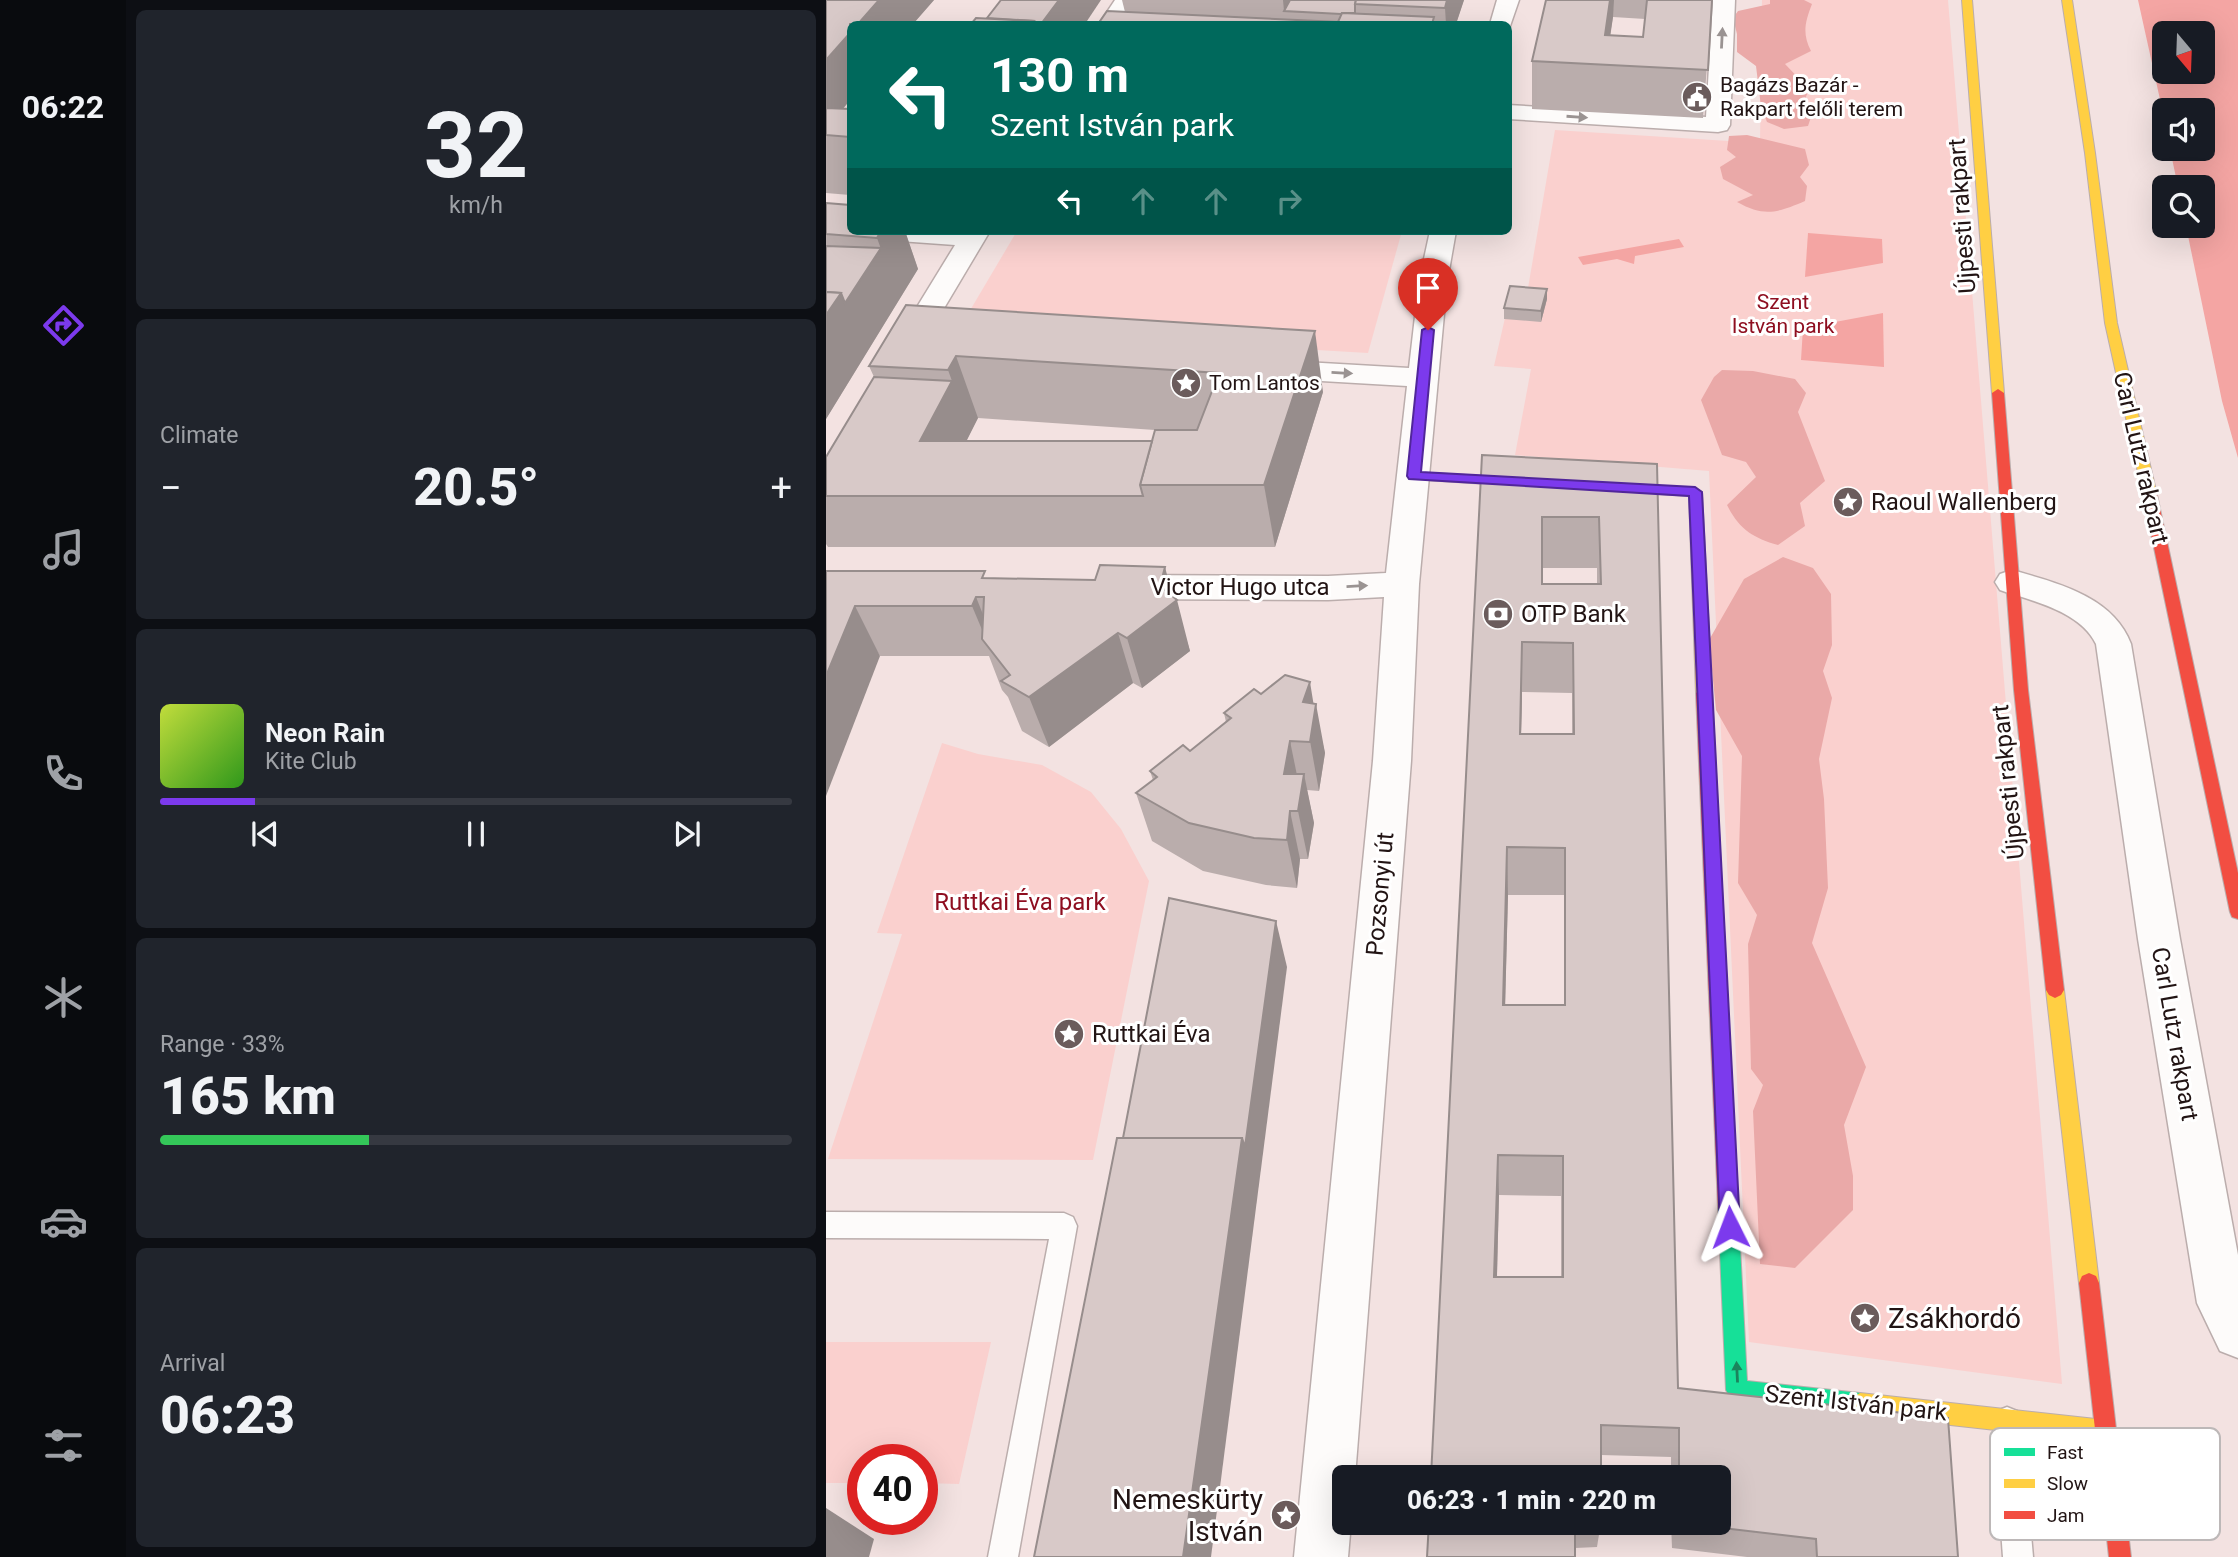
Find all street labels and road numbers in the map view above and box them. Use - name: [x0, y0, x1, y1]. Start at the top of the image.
- street label: Újpesti rakpart: [1943, 137, 1981, 295]
- street label: Carl Lutz rakpart: [2108, 369, 2174, 547]
- street label: Victor Hugo utca: [1150, 573, 1330, 601]
- street label: Újpesti rakpart: [1986, 703, 2030, 861]
- street label: Pozsonyi út: [1361, 831, 1399, 957]
- street label: Carl Lutz rakpart: [2146, 945, 2204, 1123]
- street label: Szent István park: [1764, 1380, 1949, 1427]

